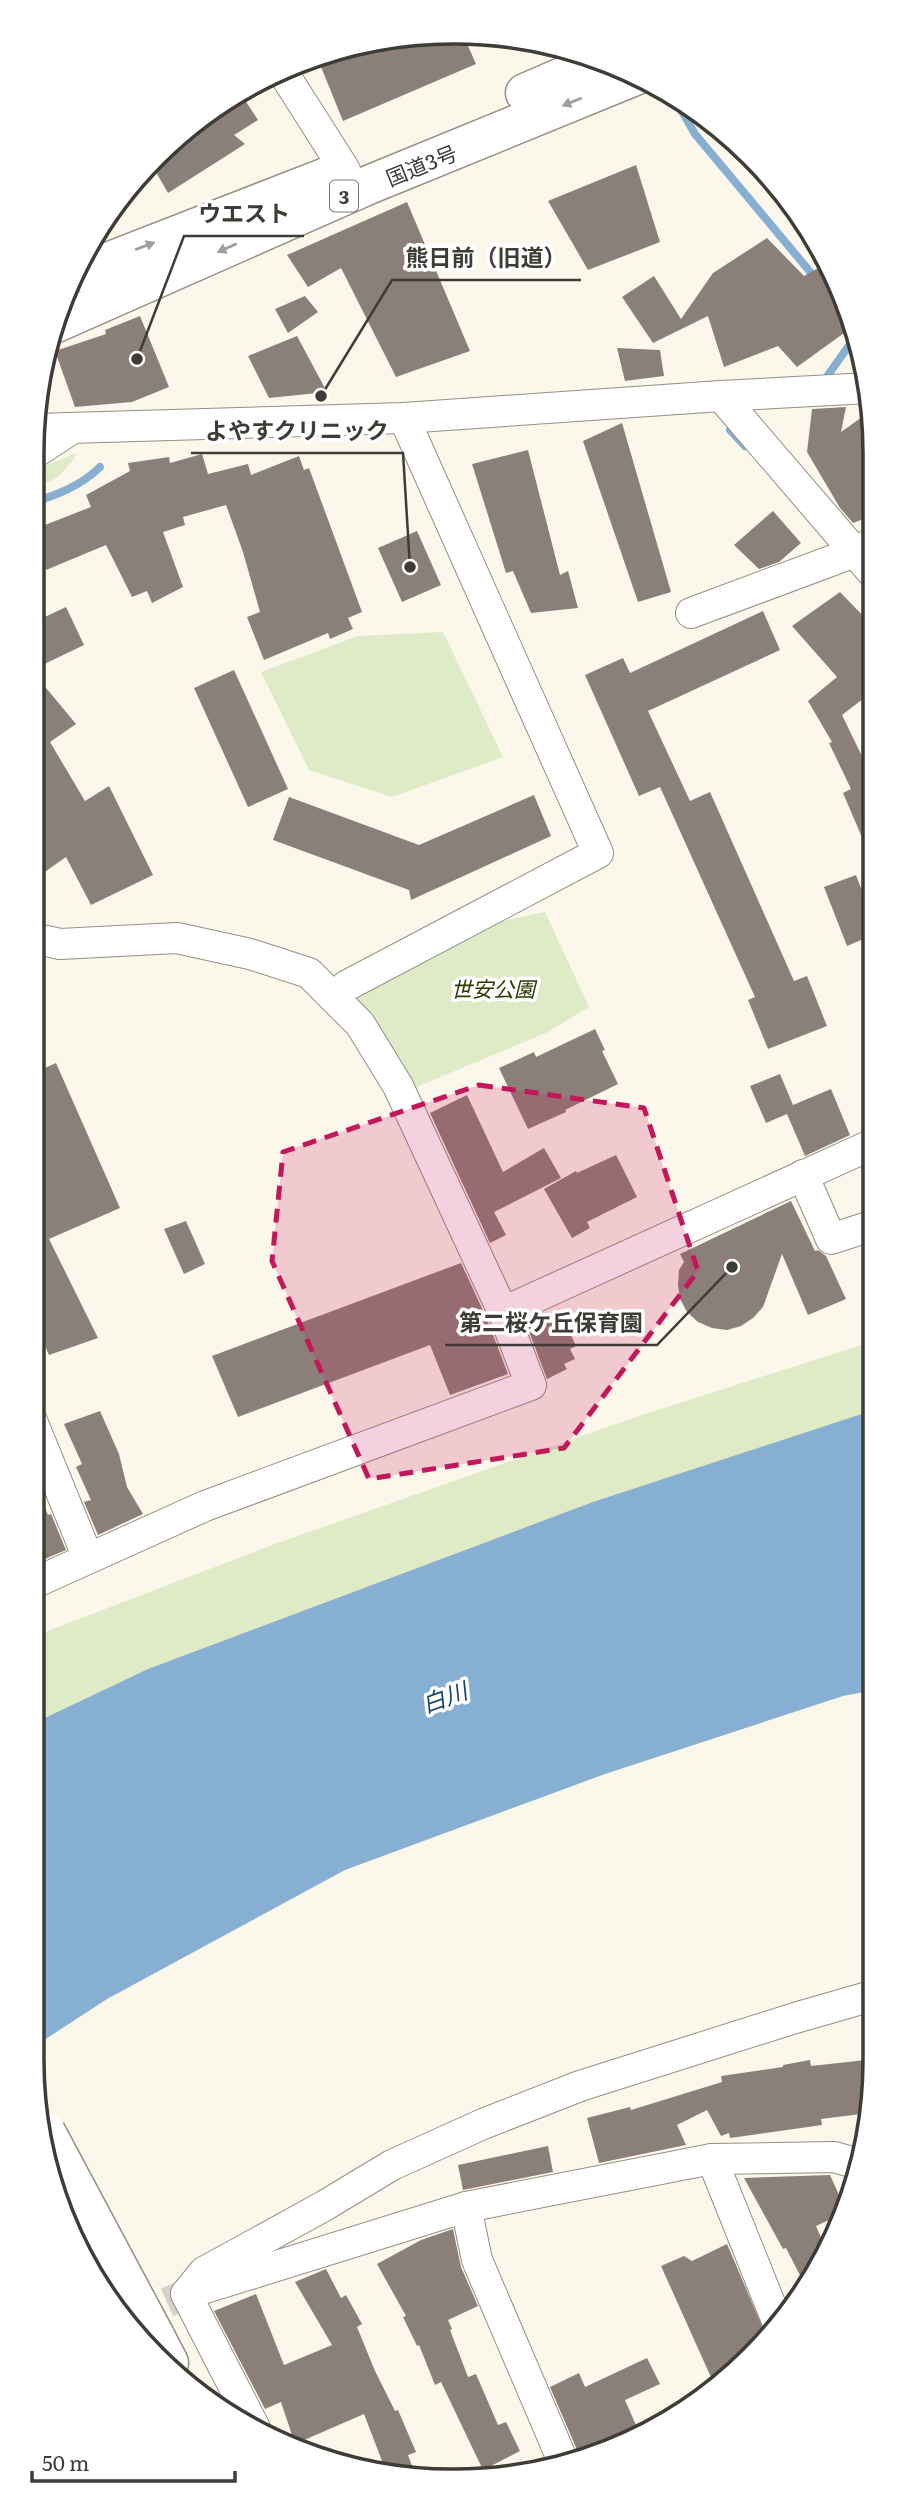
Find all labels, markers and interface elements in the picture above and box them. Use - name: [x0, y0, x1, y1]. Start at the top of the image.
- one-way arrow: [561, 96, 582, 107]
- street label: 国道3号: [381, 136, 461, 192]
- road number: 3: [330, 180, 358, 212]
- callout: ウエスト: [184, 192, 304, 236]
- text: ウエスト: [198, 195, 290, 229]
- callout: 熊日前（旧道）: [392, 236, 581, 280]
- text: 熊日前（旧道）: [406, 239, 567, 273]
- one-way arrow: [135, 241, 156, 252]
- one-way arrow: [217, 242, 237, 254]
- callout: よやすクリニック: [191, 409, 403, 453]
- text: よやすクリニック: [205, 412, 389, 446]
- park label: 世安公園: [451, 972, 538, 1003]
- callout: 第二桜ケ丘保育園: [445, 1301, 657, 1345]
- text: 第二桜ケ丘保育園: [459, 1304, 643, 1338]
- water label: 白川: [417, 1671, 474, 1720]
- scale bar: [32, 2440, 234, 2484]
- text: 50 m: [42, 2446, 89, 2477]

